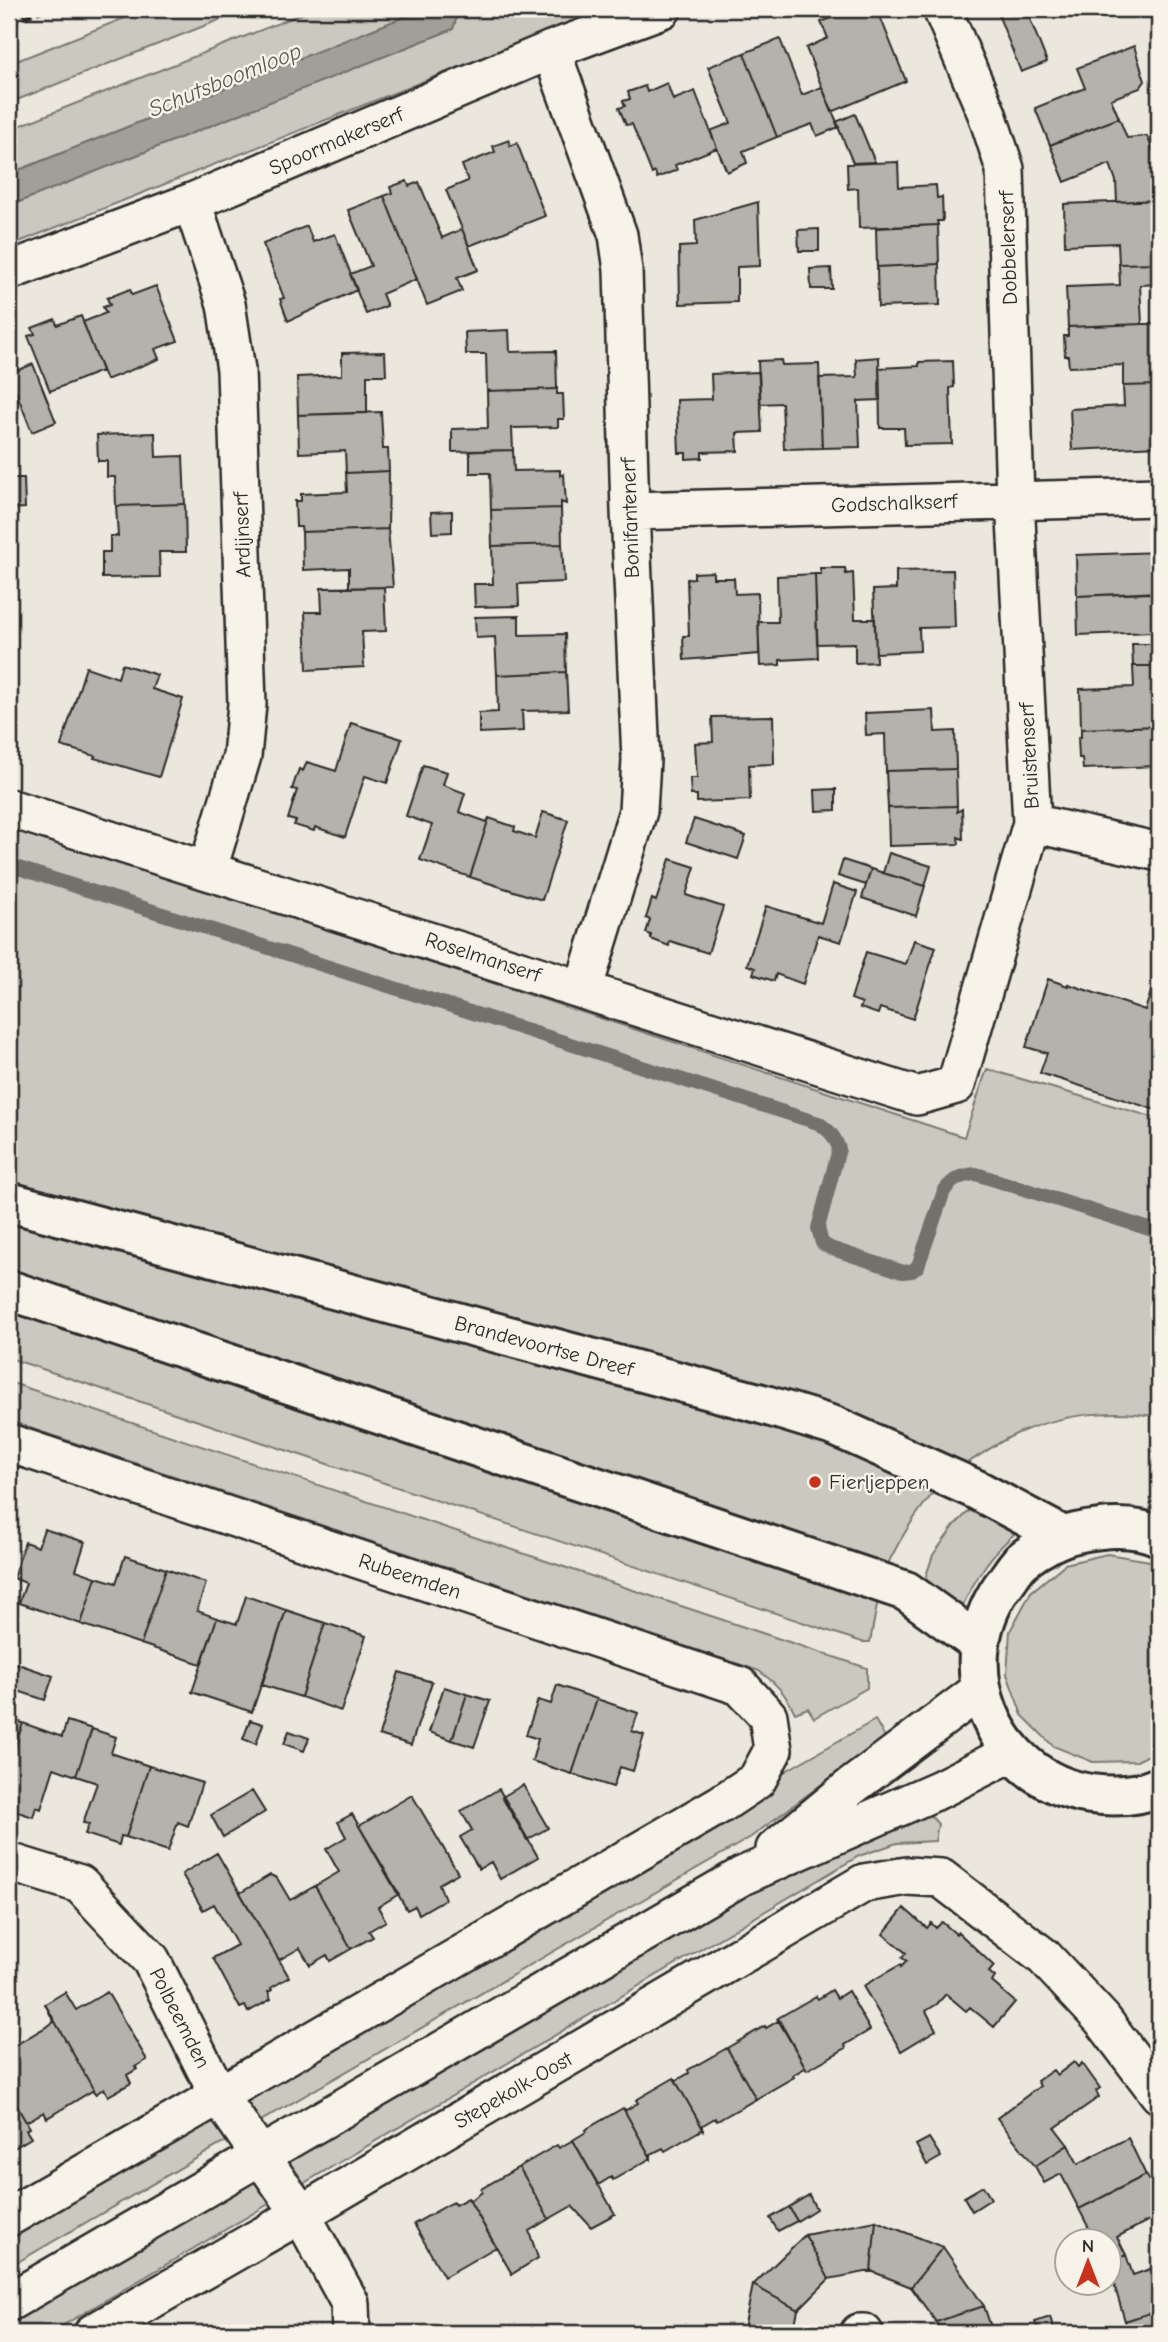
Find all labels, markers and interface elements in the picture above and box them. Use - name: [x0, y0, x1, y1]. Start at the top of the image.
- water label: Schutsboomloop: [145, 37, 305, 123]
- street label: Spoormakerserf: [265, 101, 408, 180]
- street label: Dobbelerserf: [994, 189, 1022, 305]
- street label: Bonifantenerf: [616, 456, 644, 579]
- street label: Godschalkserf: [830, 489, 959, 517]
- street label: Ardijnserf: [228, 491, 255, 578]
- street label: Bruistenserf: [1014, 701, 1044, 810]
- street label: Roselmanserf: [422, 927, 545, 987]
- street label: Brandevoortse Dreef: [452, 1311, 637, 1382]
- place label: Fierljeppen: [829, 1470, 929, 1494]
- marker: Fierljeppen: [807, 1474, 823, 1490]
- street label: Rubeemden: [356, 1548, 464, 1604]
- street label: Polbeemden: [144, 1964, 216, 2072]
- street label: Stepekolk-Oost: [450, 2046, 577, 2134]
- north arrow: [1052, 2226, 1122, 2296]
- text: N: [1082, 2235, 1094, 2257]

